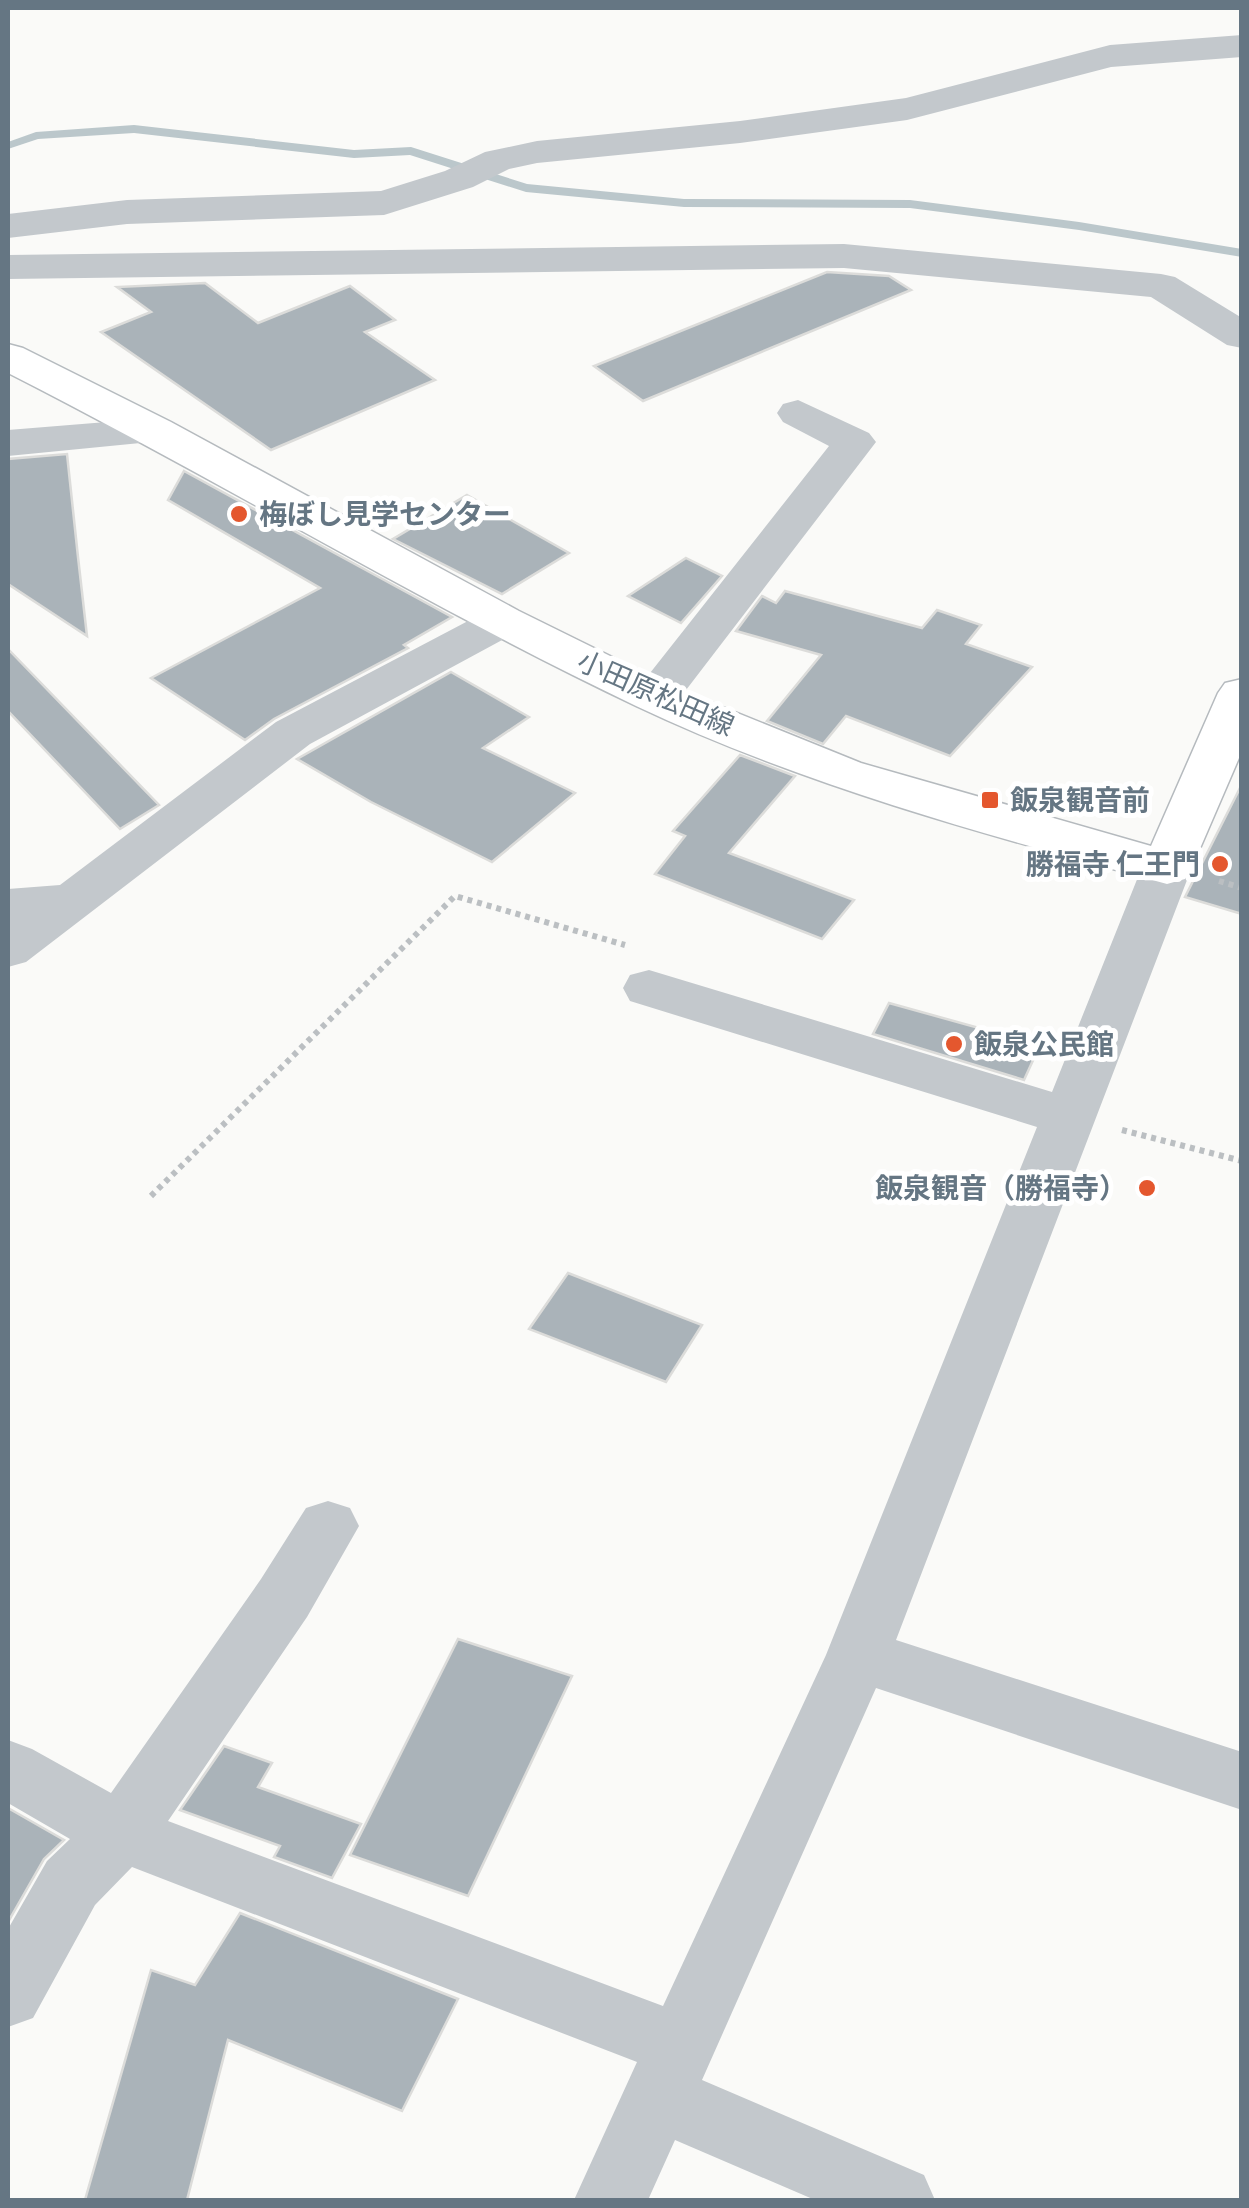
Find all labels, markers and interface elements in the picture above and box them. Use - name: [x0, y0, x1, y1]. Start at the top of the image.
- place label: 梅ぼし見学センター: [259, 492, 511, 535]
- marker: 梅ぼし見学センター: [228, 503, 250, 525]
- street label: 小田原松田線: [571, 639, 742, 746]
- place label: 飯泉観音前: [1010, 778, 1150, 821]
- marker: 飯泉観音前: [979, 789, 1001, 811]
- place label: 勝福寺 仁王門: [1026, 842, 1200, 885]
- marker: 勝福寺 仁王門: [1209, 853, 1231, 875]
- place label: 飯泉公民館: [974, 1022, 1114, 1065]
- marker: 飯泉公民館: [943, 1033, 965, 1055]
- place label: 飯泉観音（勝福寺）: [875, 1166, 1127, 1209]
- marker: 飯泉観音（勝福寺）: [1136, 1177, 1158, 1199]

